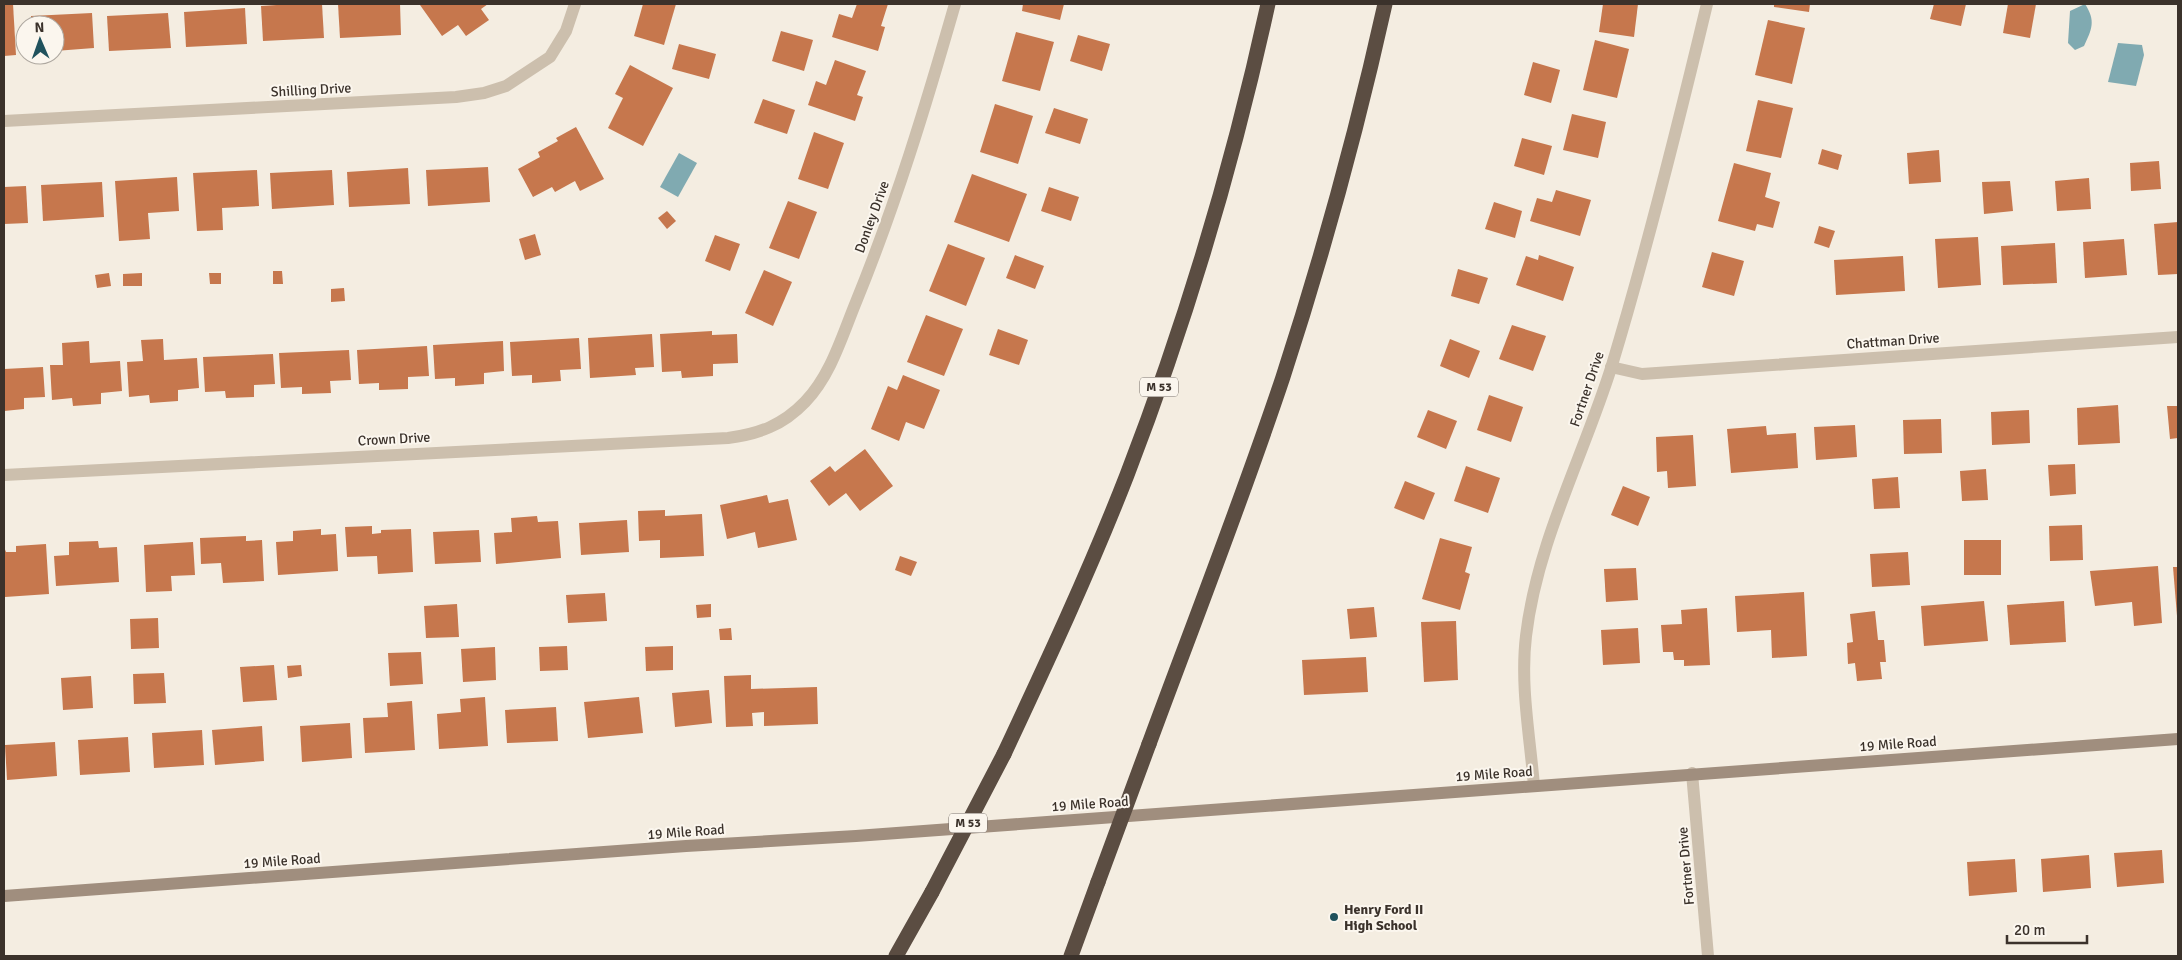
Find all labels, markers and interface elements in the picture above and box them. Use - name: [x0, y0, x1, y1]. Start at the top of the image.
- north arrow: [15, 15, 65, 65]
- text: N: [34, 19, 45, 36]
- street label: Shilling Drive: [270, 79, 352, 101]
- street label: Donley Drive: [851, 179, 893, 255]
- street label: Chattman Drive: [1846, 329, 1940, 353]
- street label: Fortner Drive: [1566, 349, 1608, 429]
- road number: M 53: [1140, 378, 1178, 397]
- street label: Crown Drive: [357, 429, 431, 449]
- street label: 19 Mile Road: [1859, 733, 1937, 755]
- street label: 19 Mile Road: [1455, 763, 1533, 785]
- street label: 19 Mile Road: [1051, 793, 1129, 815]
- road number: M 53: [949, 814, 987, 832]
- street label: 19 Mile Road: [647, 821, 725, 843]
- street label: Fortner Drive: [1674, 826, 1698, 906]
- street label: 19 Mile Road: [243, 850, 321, 872]
- place label: Henry Ford II High School: [1344, 901, 1423, 934]
- marker: Henry Ford II High School: [1328, 911, 1340, 923]
- scale bar: [2007, 912, 2087, 944]
- text: 20 m: [2014, 921, 2045, 939]

